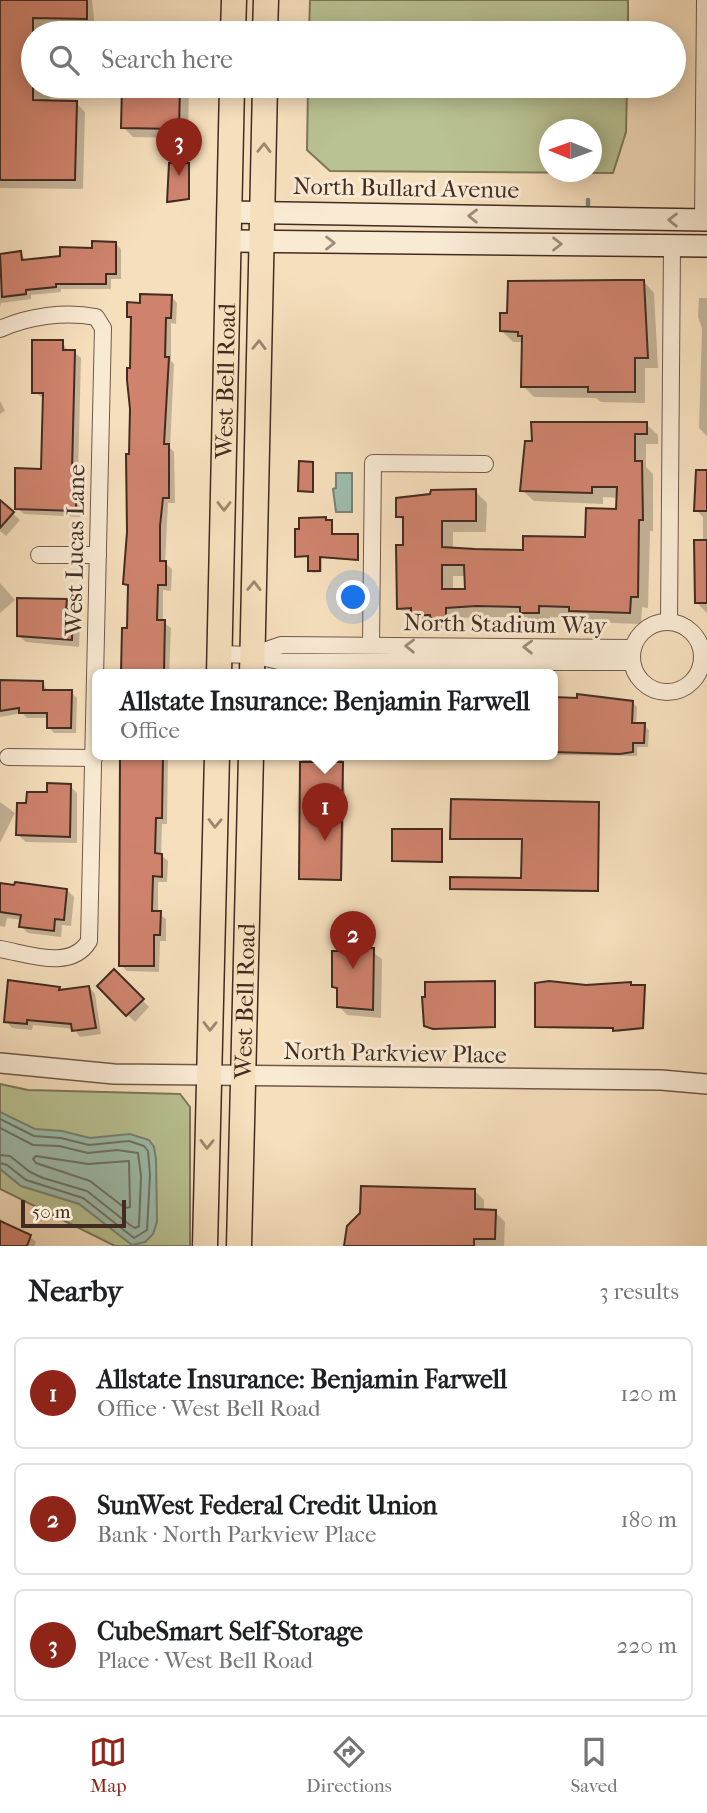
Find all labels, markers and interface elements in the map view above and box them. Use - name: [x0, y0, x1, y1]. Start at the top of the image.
- search box: [21, 21, 686, 98]
- icon: search: [45, 41, 83, 79]
- text: Search here: [101, 44, 233, 75]
- pin: 3: [156, 118, 202, 176]
- north arrow: [539, 119, 602, 182]
- one-way arrow: [256, 143, 271, 154]
- street label: North Bullard Avenue: [293, 172, 520, 204]
- one-way arrow: [468, 208, 479, 223]
- one-way arrow: [668, 212, 679, 227]
- one-way arrow: [325, 235, 335, 251]
- one-way arrow: [552, 237, 563, 252]
- street label: West Bell Road: [210, 302, 241, 460]
- one-way arrow: [251, 339, 267, 350]
- street label: West Lucas Lane: [59, 464, 90, 637]
- one-way arrow: [216, 501, 232, 511]
- your location: [336, 580, 370, 614]
- one-way arrow: [246, 581, 262, 591]
- street label: North Stadium Way: [403, 608, 608, 640]
- one-way arrow: [404, 638, 415, 653]
- one-way arrow: [522, 639, 533, 655]
- popup: [92, 669, 558, 760]
- text: Allstate Insurance: Benjamin Farwell: [120, 686, 530, 717]
- text: Office: [120, 717, 180, 744]
- pin: 1: [302, 783, 348, 841]
- one-way arrow: [207, 819, 223, 829]
- pin: 2: [330, 911, 376, 969]
- street label: West Bell Road: [229, 922, 261, 1080]
- one-way arrow: [202, 1022, 218, 1032]
- street label: North Parkview Place: [283, 1037, 507, 1069]
- one-way arrow: [200, 1139, 215, 1150]
- scale bar: [21, 1197, 126, 1229]
- text: 50 m: [32, 1201, 71, 1223]
- text: Nearby: [28, 1274, 123, 1309]
- text: 3 results: [599, 1278, 679, 1305]
- text: Allstate Insurance: Benjamin Farwell: [97, 1364, 507, 1395]
- text: 1: [49, 1380, 57, 1407]
- text: 120 m: [620, 1380, 677, 1407]
- text: Office · West Bell Road: [97, 1395, 321, 1422]
- text: SunWest Federal Credit Union: [97, 1490, 437, 1521]
- text: 2: [47, 1506, 59, 1533]
- text: 180 m: [620, 1506, 677, 1533]
- text: Bank · North Parkview Place: [97, 1521, 376, 1548]
- text: CubeSmart Self-Storage: [97, 1616, 363, 1647]
- text: 3: [48, 1632, 58, 1659]
- text: 220 m: [617, 1632, 677, 1659]
- text: Place · West Bell Road: [97, 1647, 313, 1674]
- tab: Map: [89, 1733, 127, 1797]
- tab: Directions: [306, 1733, 392, 1797]
- tab: Saved: [570, 1733, 618, 1797]

